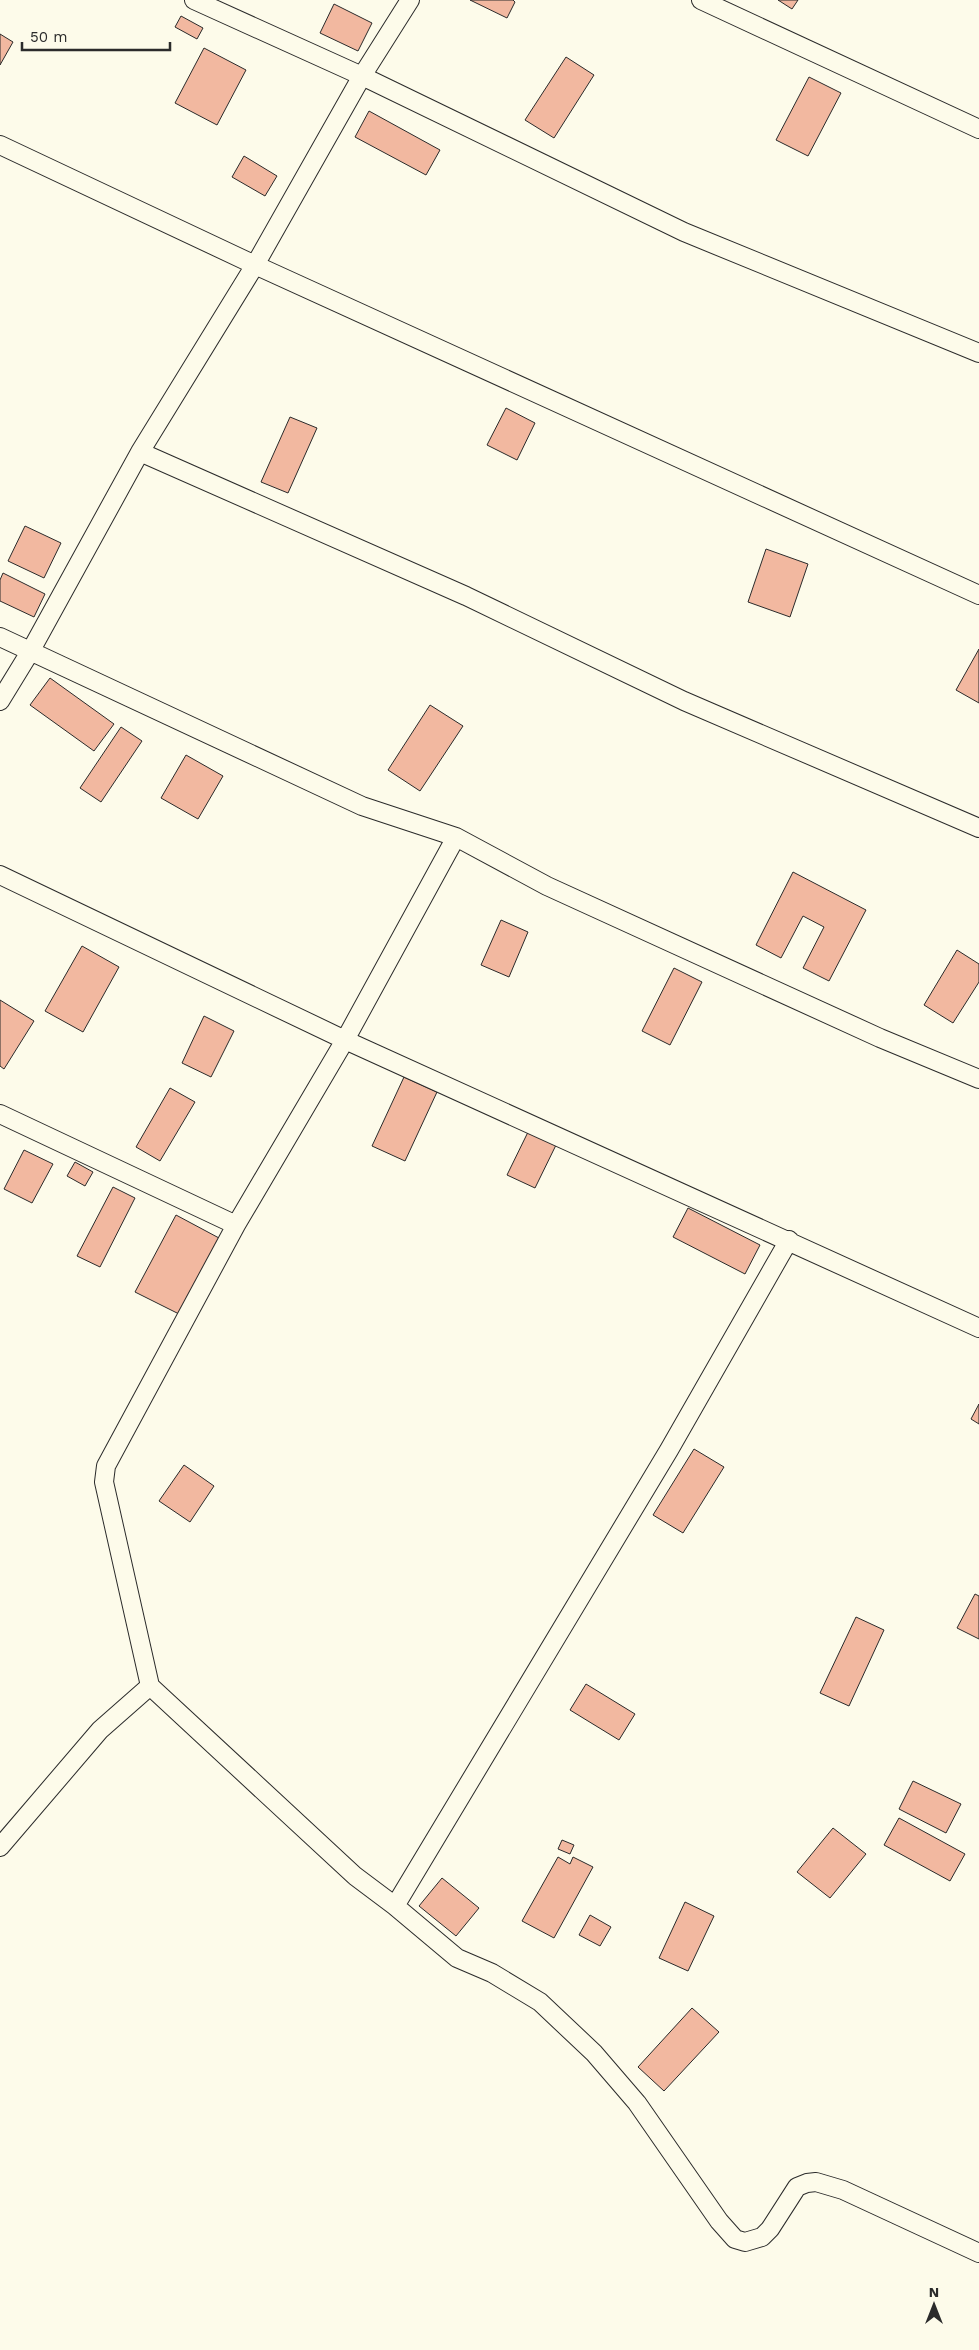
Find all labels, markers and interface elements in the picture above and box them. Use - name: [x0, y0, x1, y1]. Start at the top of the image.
- scale bar: [22, 20, 170, 52]
- text: 50 m: [30, 28, 67, 46]
- north arrow: [909, 2280, 959, 2330]
- text: N: [929, 2284, 939, 2300]

